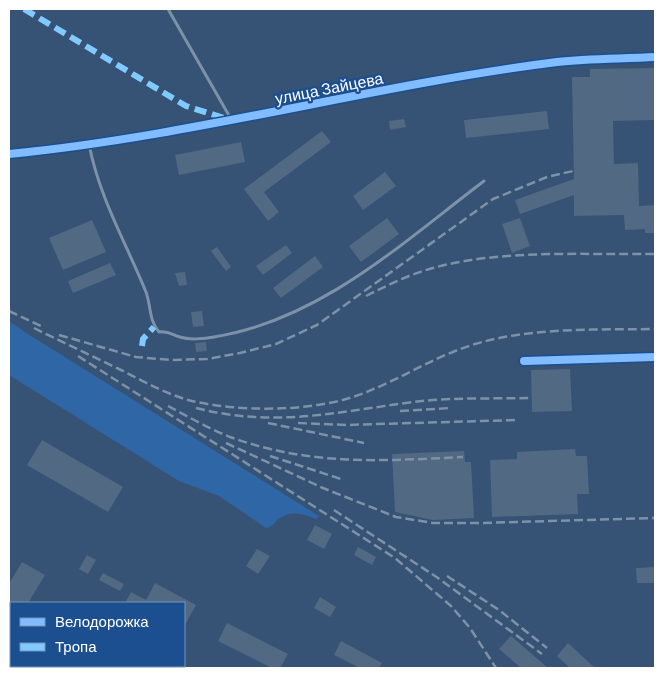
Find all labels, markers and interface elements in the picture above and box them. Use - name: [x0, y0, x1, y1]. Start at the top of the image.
- street label: улица Зайцева: [273, 68, 385, 107]
- legend: [10, 602, 185, 667]
- text: Велодорожка: [55, 612, 149, 630]
- text: Тропа: [55, 637, 97, 655]

